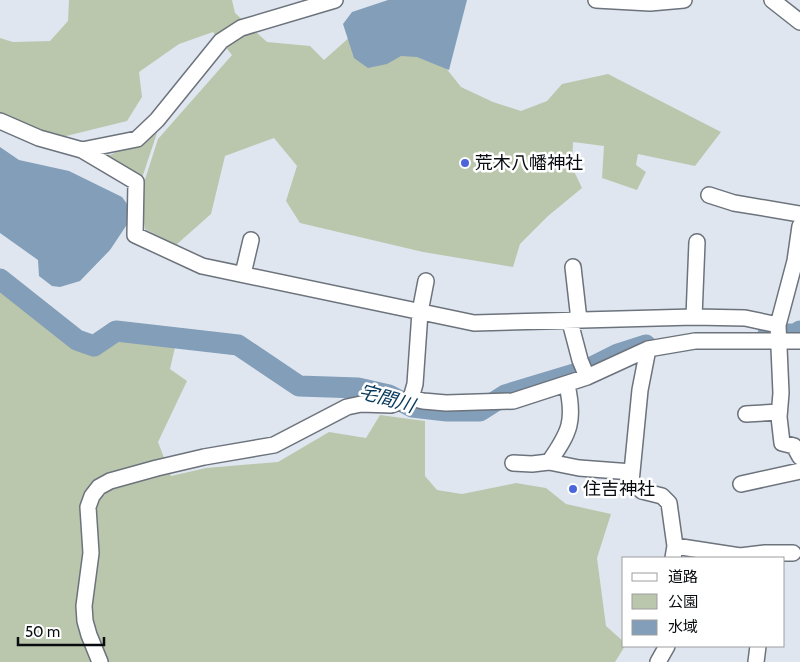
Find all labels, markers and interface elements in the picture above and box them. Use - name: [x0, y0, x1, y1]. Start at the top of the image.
- place label: 荒木八幡神社: [475, 152, 583, 174]
- marker: 荒木八幡神社: [459, 157, 471, 169]
- water label: 宅間川: [356, 380, 419, 418]
- place label: 住吉神社: [583, 478, 655, 500]
- marker: 住吉神社: [567, 483, 579, 495]
- legend: [622, 557, 785, 647]
- text: 道路: [668, 568, 698, 586]
- text: 公園: [668, 593, 698, 611]
- scale bar: [18, 614, 104, 646]
- text: 水域: [668, 618, 698, 636]
- text: 50 m: [25, 623, 60, 641]

